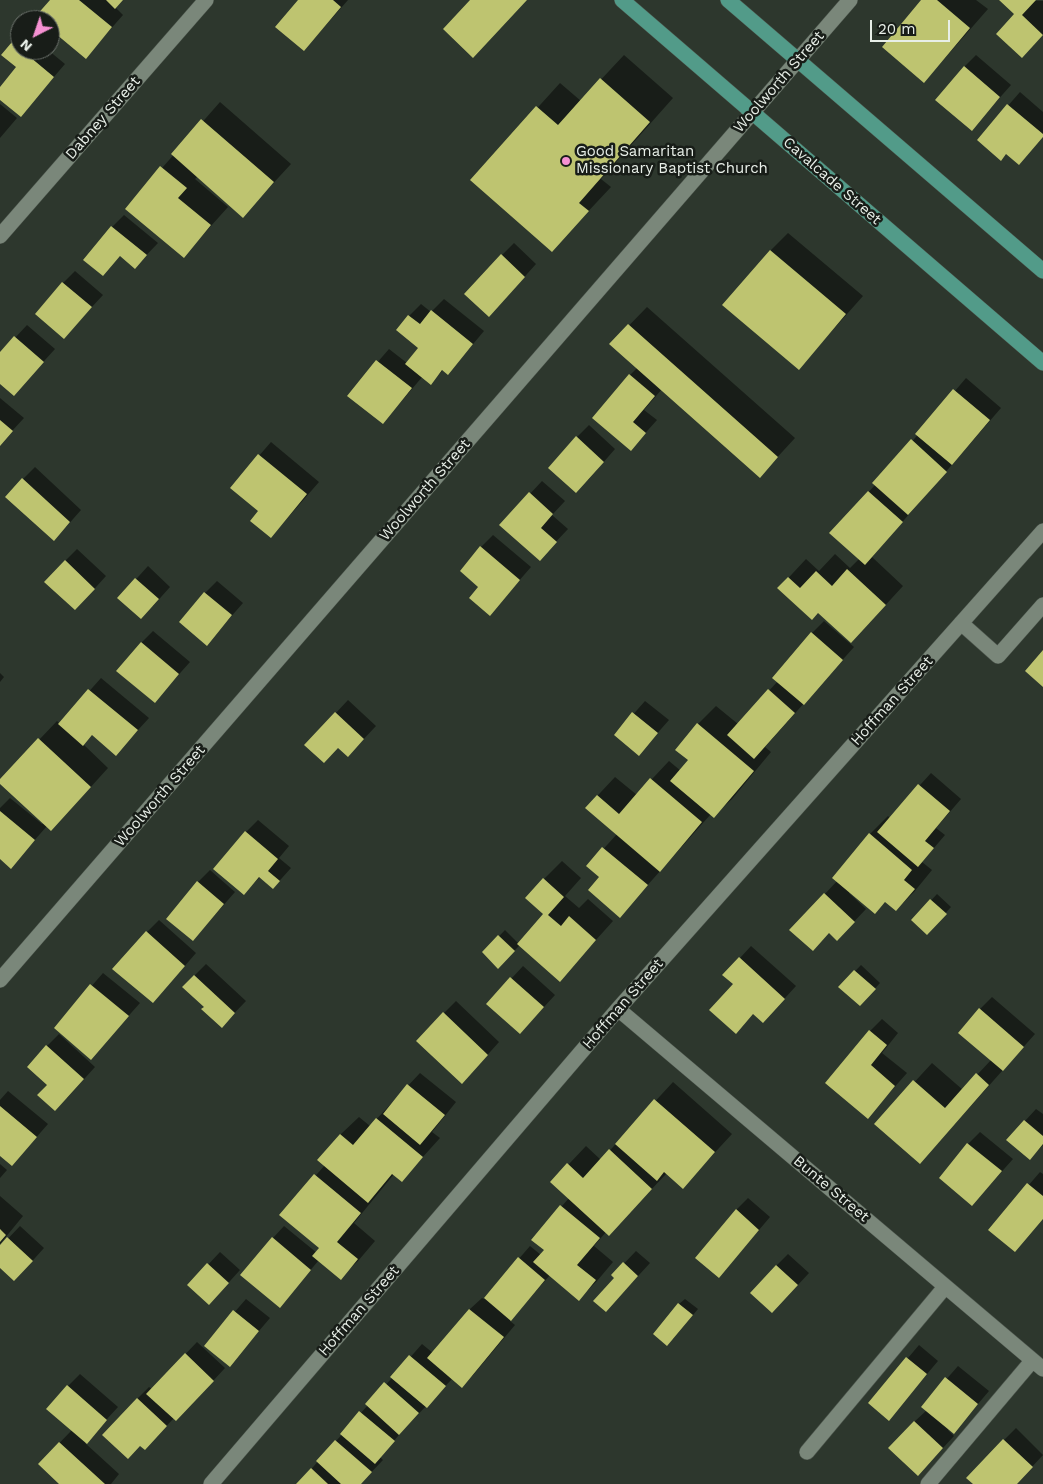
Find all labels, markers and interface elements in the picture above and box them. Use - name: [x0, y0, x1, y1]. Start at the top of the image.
- north arrow: [10, 10, 60, 60]
- scale bar: [873, 10, 953, 42]
- text: 20 m: [878, 20, 916, 38]
- street label: Woolworth Street: [730, 27, 828, 137]
- text: N: [17, 36, 35, 55]
- street label: Dabney Street: [62, 73, 144, 163]
- street label: Cavalcade Street: [779, 133, 885, 229]
- place label: Good Samaritan Missionary Baptist Church: [576, 143, 768, 178]
- marker: Good Samaritan Missionary Baptist Church: [560, 155, 572, 167]
- street label: Woolworth Street: [376, 435, 474, 545]
- street label: Hoffman Street: [847, 653, 937, 749]
- street label: Woolworth Street: [111, 741, 209, 851]
- street label: Hoffman Street: [579, 955, 667, 1053]
- street label: Bunte Street: [789, 1152, 873, 1226]
- street label: Hoffman Street: [315, 1262, 403, 1360]

